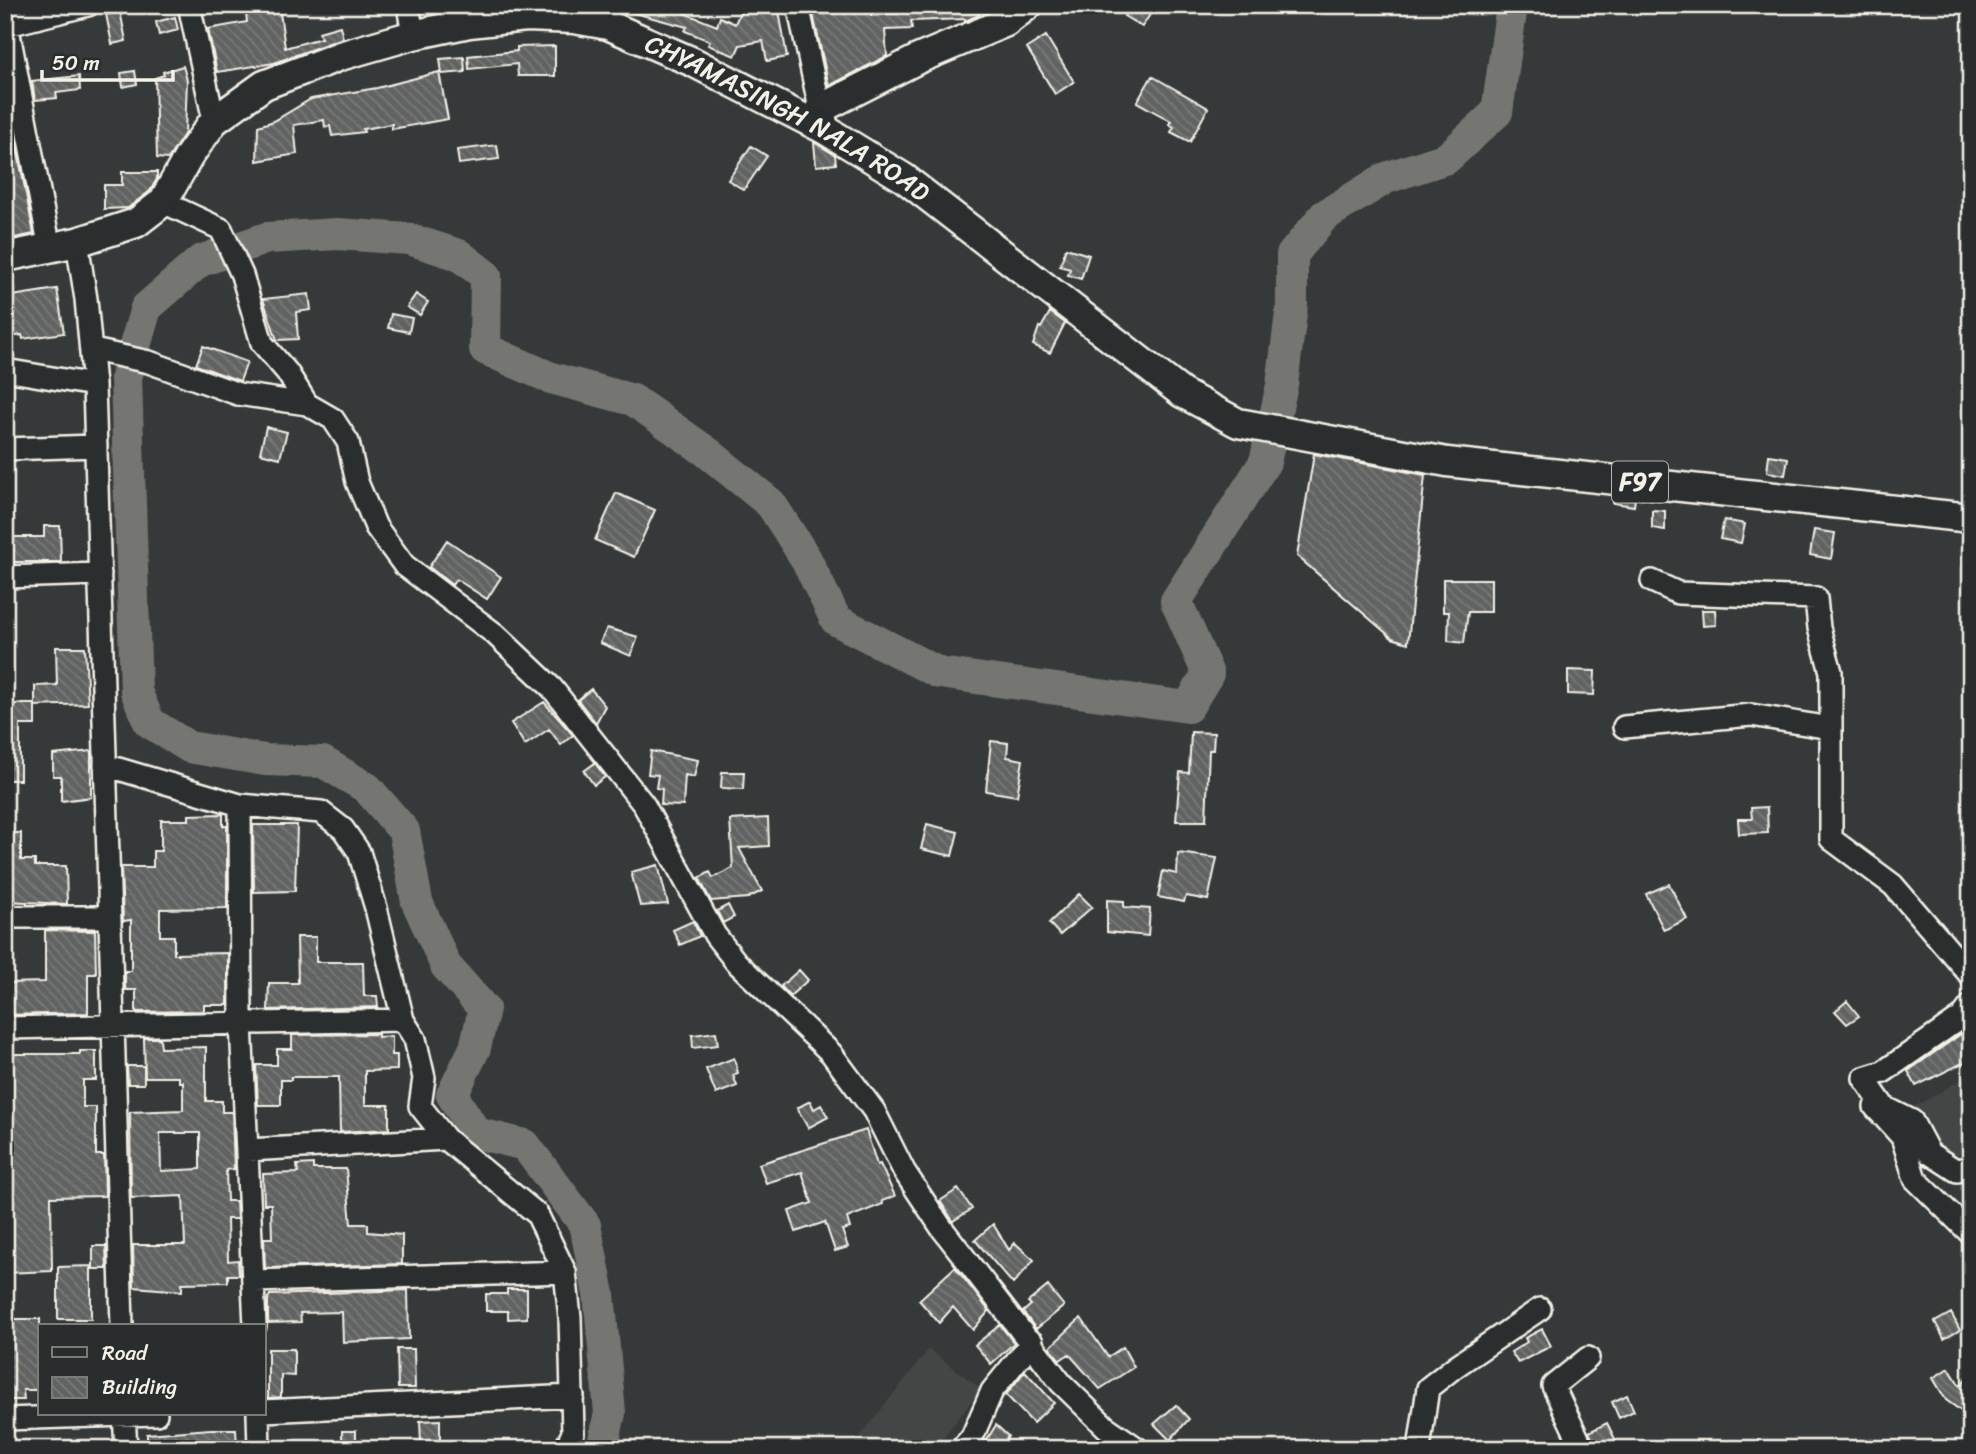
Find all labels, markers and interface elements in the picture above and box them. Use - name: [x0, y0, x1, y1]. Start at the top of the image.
- street label: CHYAMASINGH NALA ROAD: [638, 21, 941, 214]
- scale bar: [42, 38, 173, 82]
- text: 50 m: [52, 44, 100, 82]
- road number: F97: [1612, 462, 1668, 503]
- legend: [38, 1324, 266, 1416]
- text: Road: [102, 1334, 149, 1372]
- text: Building: [102, 1368, 178, 1406]

